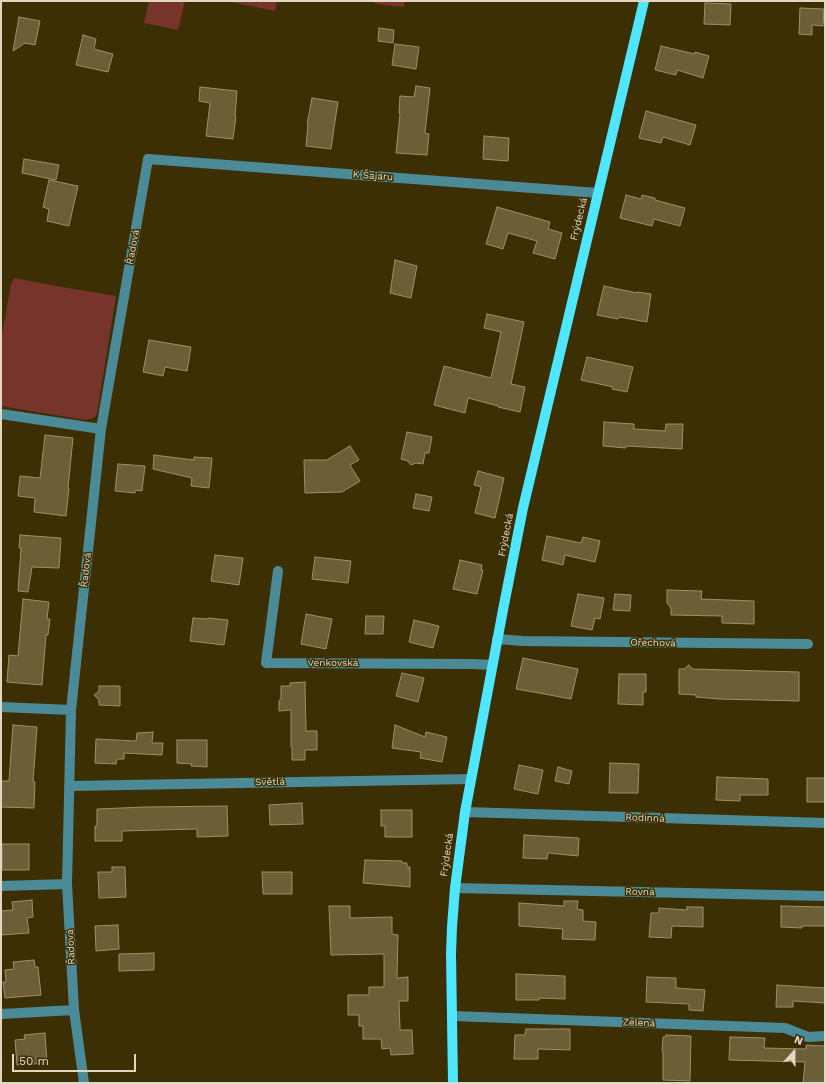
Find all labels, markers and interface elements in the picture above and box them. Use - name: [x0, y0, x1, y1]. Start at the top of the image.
- street label: K Šajaru: [352, 169, 394, 183]
- street label: Frýdecká: [568, 196, 590, 242]
- street label: Řadová: [124, 229, 142, 265]
- street label: Frýdecká: [496, 512, 516, 558]
- street label: Řadová: [78, 552, 94, 588]
- street label: Ořechová: [630, 637, 676, 649]
- street label: Venkovská: [307, 657, 359, 669]
- street label: Světlá: [255, 776, 285, 788]
- street label: Rodinná: [625, 811, 665, 825]
- street label: Frýdecká: [438, 832, 456, 878]
- street label: Rovná: [625, 886, 655, 898]
- street label: Řadová: [64, 929, 78, 965]
- street label: Zelená: [623, 1016, 655, 1030]
- north arrow: [774, 1032, 814, 1072]
- text: N: [792, 1033, 805, 1048]
- scale bar: [14, 1046, 138, 1072]
- text: 50 m: [19, 1054, 49, 1068]

